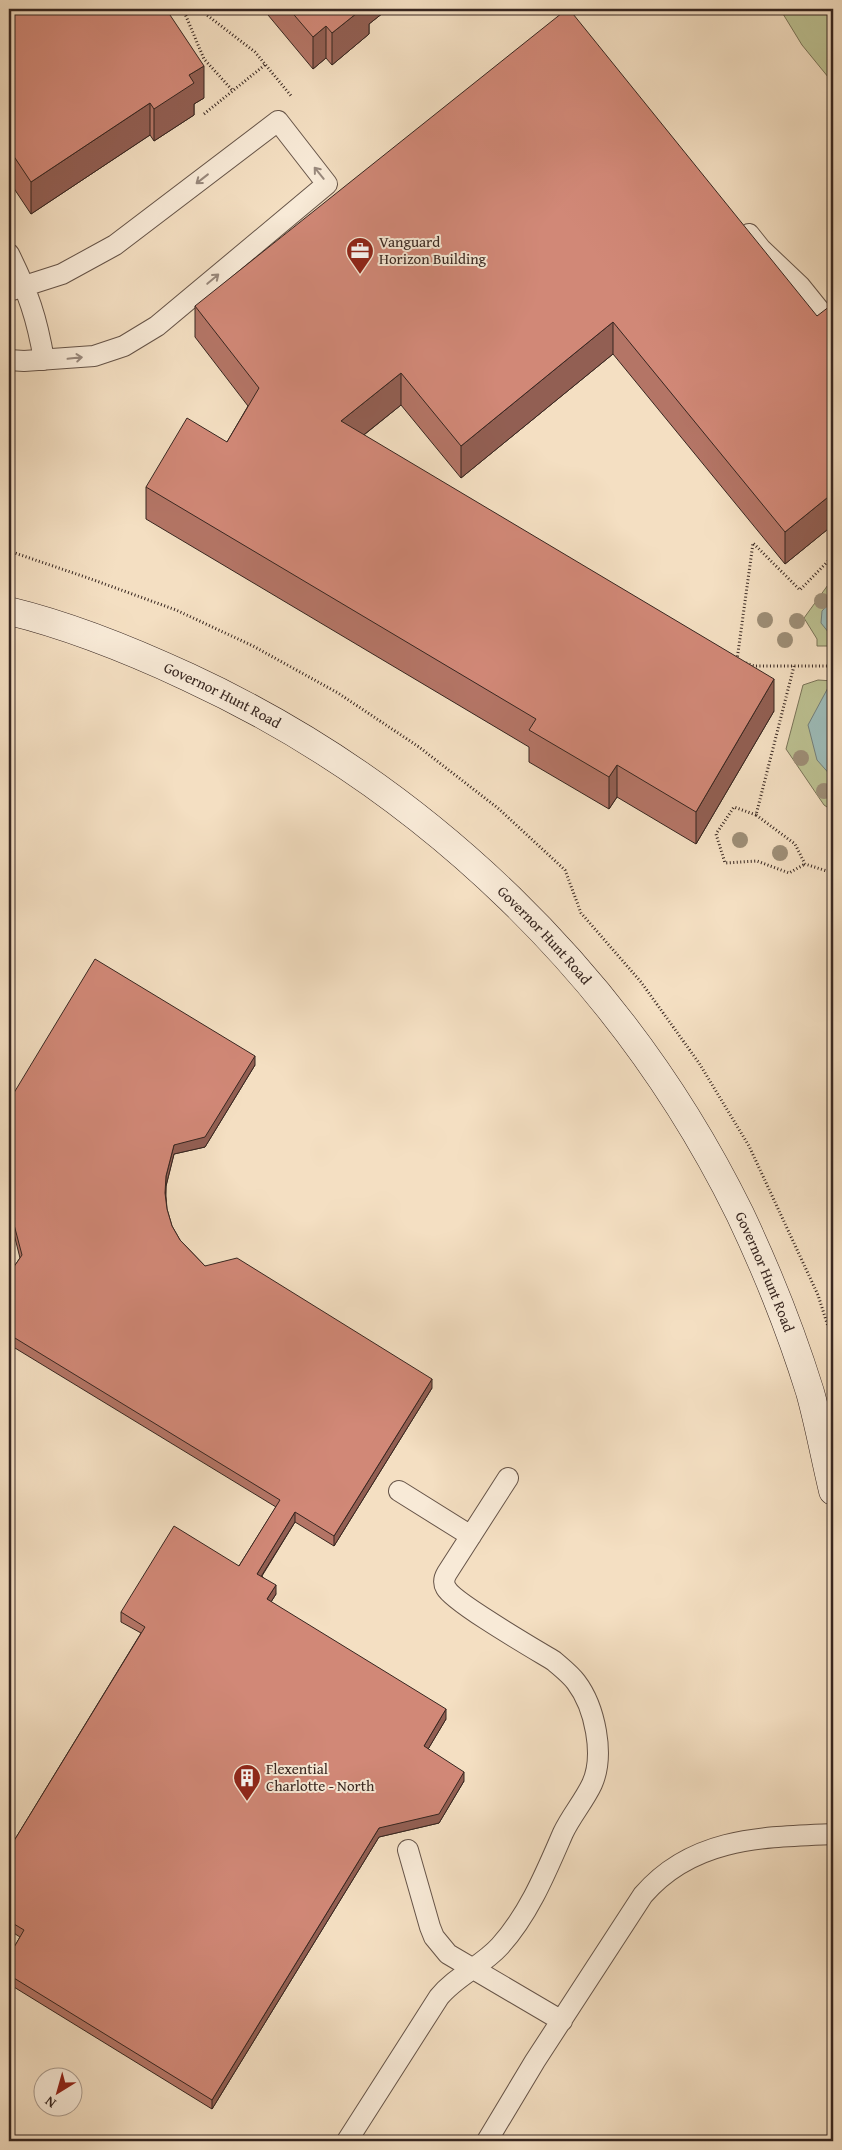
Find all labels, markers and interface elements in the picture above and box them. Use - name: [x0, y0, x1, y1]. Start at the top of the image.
- one-way arrow: [314, 167, 325, 180]
- one-way arrow: [196, 174, 209, 185]
- place label: Vanguard Horizon Building: [379, 231, 487, 269]
- office icon: Vanguard Horizon Building: [345, 236, 375, 275]
- one-way arrow: [206, 274, 219, 285]
- one-way arrow: [67, 353, 83, 363]
- street label: Governor Hunt Road: [161, 656, 285, 733]
- street label: Governor Hunt Road: [493, 881, 597, 989]
- street label: Governor Hunt Road: [730, 1208, 800, 1335]
- place label: Flexential Charlotte - North: [266, 1758, 375, 1796]
- building icon: Flexential Charlotte - North: [232, 1763, 262, 1802]
- north arrow: [32, 2068, 82, 2118]
- text: N: [40, 2091, 60, 2113]

